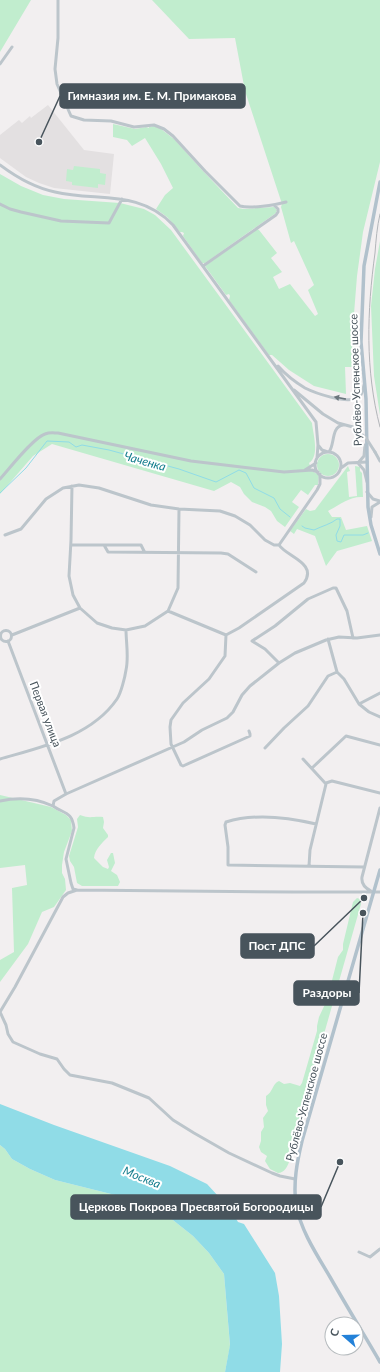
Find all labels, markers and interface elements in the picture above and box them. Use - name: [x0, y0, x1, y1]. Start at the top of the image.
- callout: Гимназия им. Е. М. Примакова: [60, 84, 245, 108]
- text: Гимназия им. Е. М. Примакова: [68, 88, 236, 103]
- street label: Рублёво-Успенское шоссе: [346, 313, 364, 446]
- one-way arrow: [334, 395, 346, 401]
- water label: Чаченка: [122, 448, 168, 474]
- street label: Первая улица: [28, 679, 64, 749]
- callout: Пост ДПС: [241, 934, 314, 958]
- text: Пост ДПС: [248, 938, 306, 953]
- callout: Раздоры: [294, 981, 359, 1005]
- text: Раздоры: [303, 985, 352, 1000]
- street label: Рублёво-Успенское шоссе: [283, 1031, 329, 1163]
- water label: Москва: [121, 1163, 163, 1191]
- callout: Церковь Покрова Пресвятой Богородицы: [71, 1195, 321, 1219]
- text: Церковь Покрова Пресвятой Богородицы: [79, 1199, 313, 1214]
- north arrow: [324, 1316, 364, 1356]
- text: С: [327, 1326, 342, 1338]

